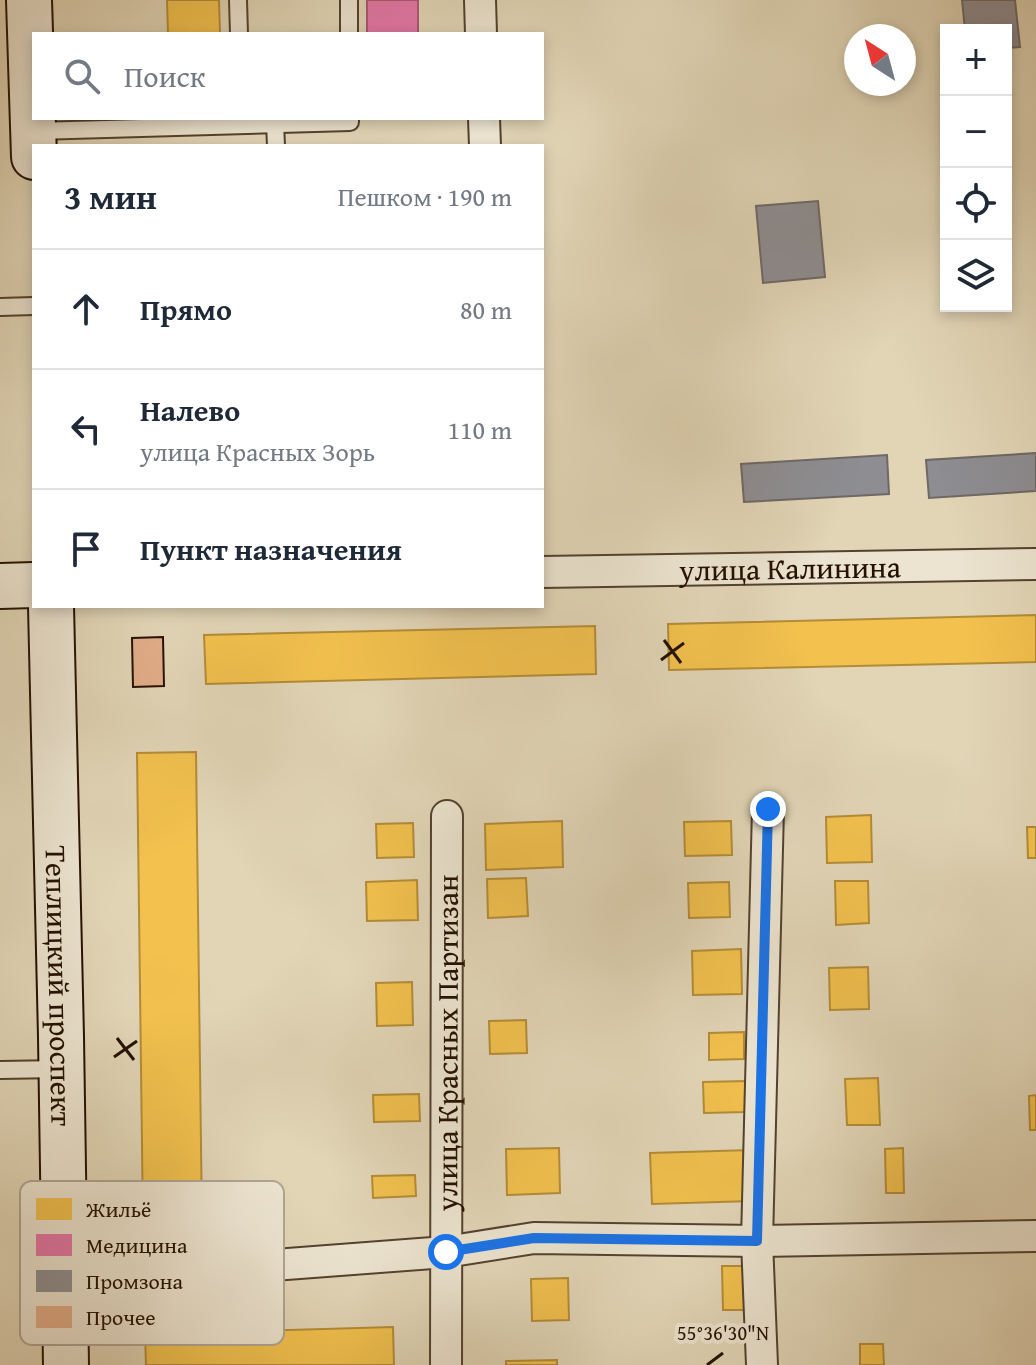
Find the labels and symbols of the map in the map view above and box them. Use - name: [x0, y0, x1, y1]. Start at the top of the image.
- north arrow: [844, 24, 916, 96]
- street label: улица Калинина: [678, 544, 902, 592]
- route end: [750, 791, 786, 827]
- street label: Теплицкий проспект: [35, 845, 84, 1127]
- street label: улица Красных Партизан: [424, 874, 469, 1213]
- legend: [20, 1181, 284, 1345]
- text: Жильё: [85, 1193, 151, 1225]
- text: Медицина: [86, 1229, 188, 1261]
- route start: [428, 1234, 464, 1270]
- text: Промзона: [86, 1265, 184, 1297]
- text: Прочее: [86, 1301, 156, 1333]
- text: 55°36'30"N: [677, 1318, 769, 1347]

